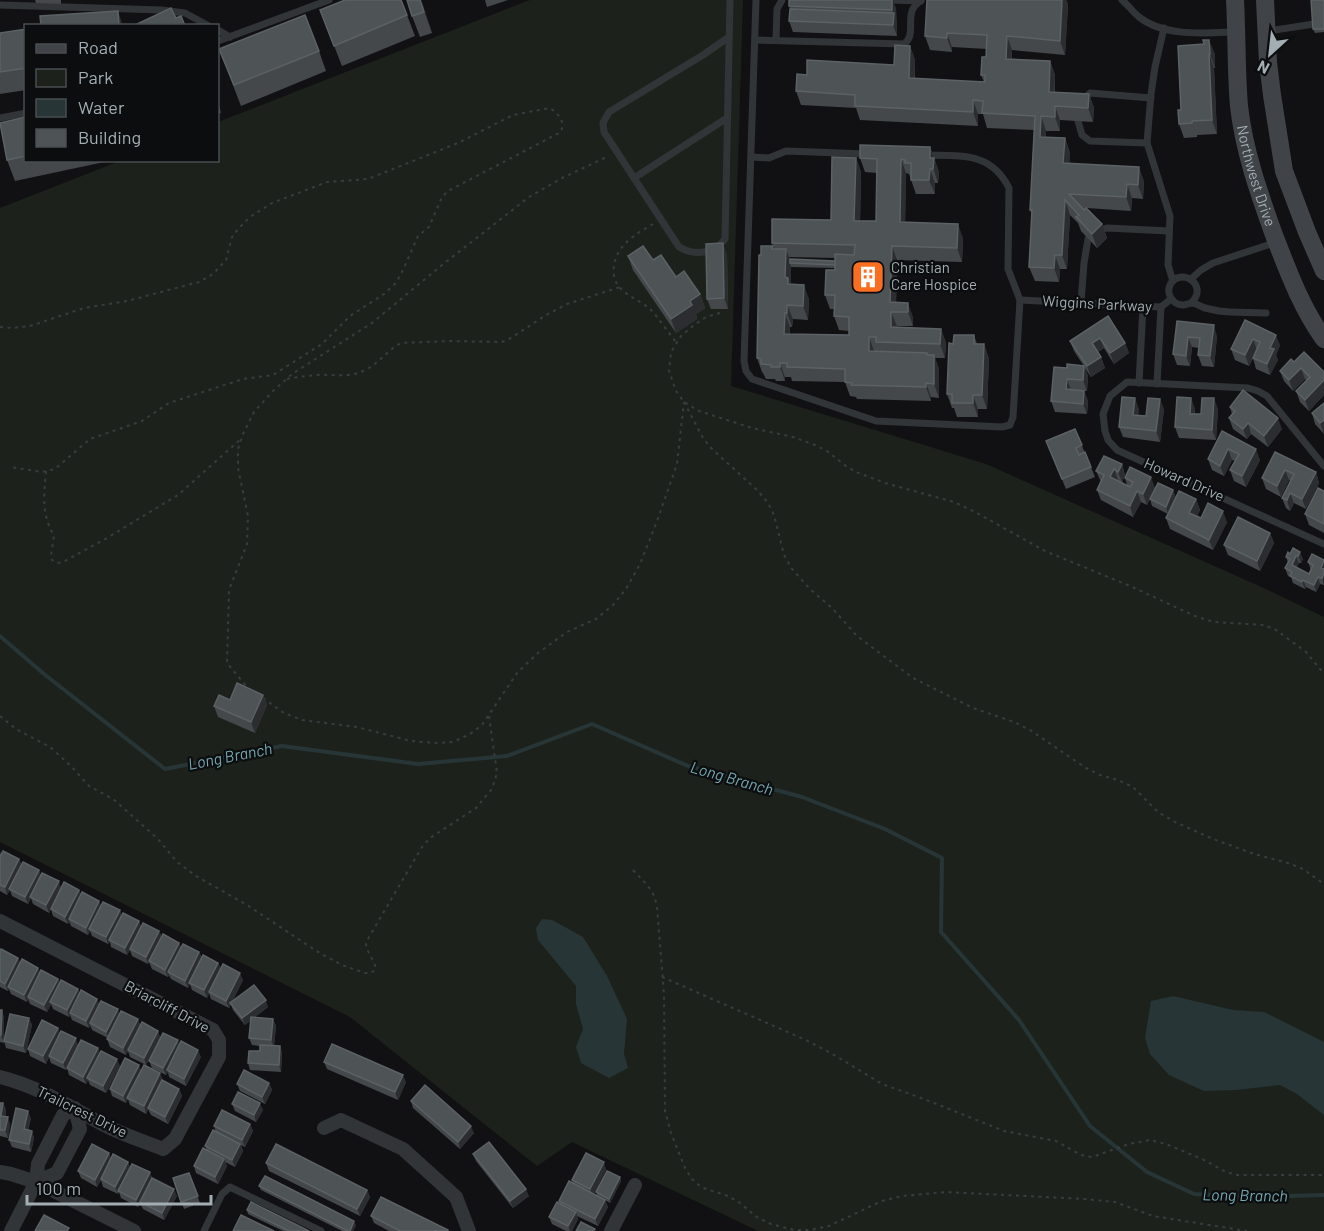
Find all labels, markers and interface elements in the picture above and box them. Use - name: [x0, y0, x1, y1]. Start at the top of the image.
- legend: [24, 24, 219, 162]
- north arrow: [1240, 24, 1300, 84]
- text: Road: [78, 36, 118, 58]
- text: N: [1254, 57, 1272, 79]
- text: Park: [78, 66, 113, 88]
- text: Water: [78, 96, 125, 118]
- street label: Northwest Drive: [1234, 123, 1280, 229]
- text: Building: [78, 126, 141, 148]
- place label: Christian Care Hospice: [891, 258, 977, 293]
- building icon: Christian Care Hospice: [850, 259, 886, 295]
- street label: Wiggins Parkway: [1042, 291, 1152, 315]
- street label: Howard Drive: [1141, 453, 1227, 505]
- water label: Long Branch: [186, 738, 274, 773]
- water label: Long Branch: [688, 757, 776, 798]
- street label: Briarcliff Drive: [122, 976, 213, 1036]
- street label: Trailcrest Drive: [34, 1081, 131, 1141]
- scale bar: [27, 1168, 212, 1206]
- text: 100 m: [36, 1177, 81, 1199]
- water label: Long Branch: [1202, 1184, 1288, 1205]

